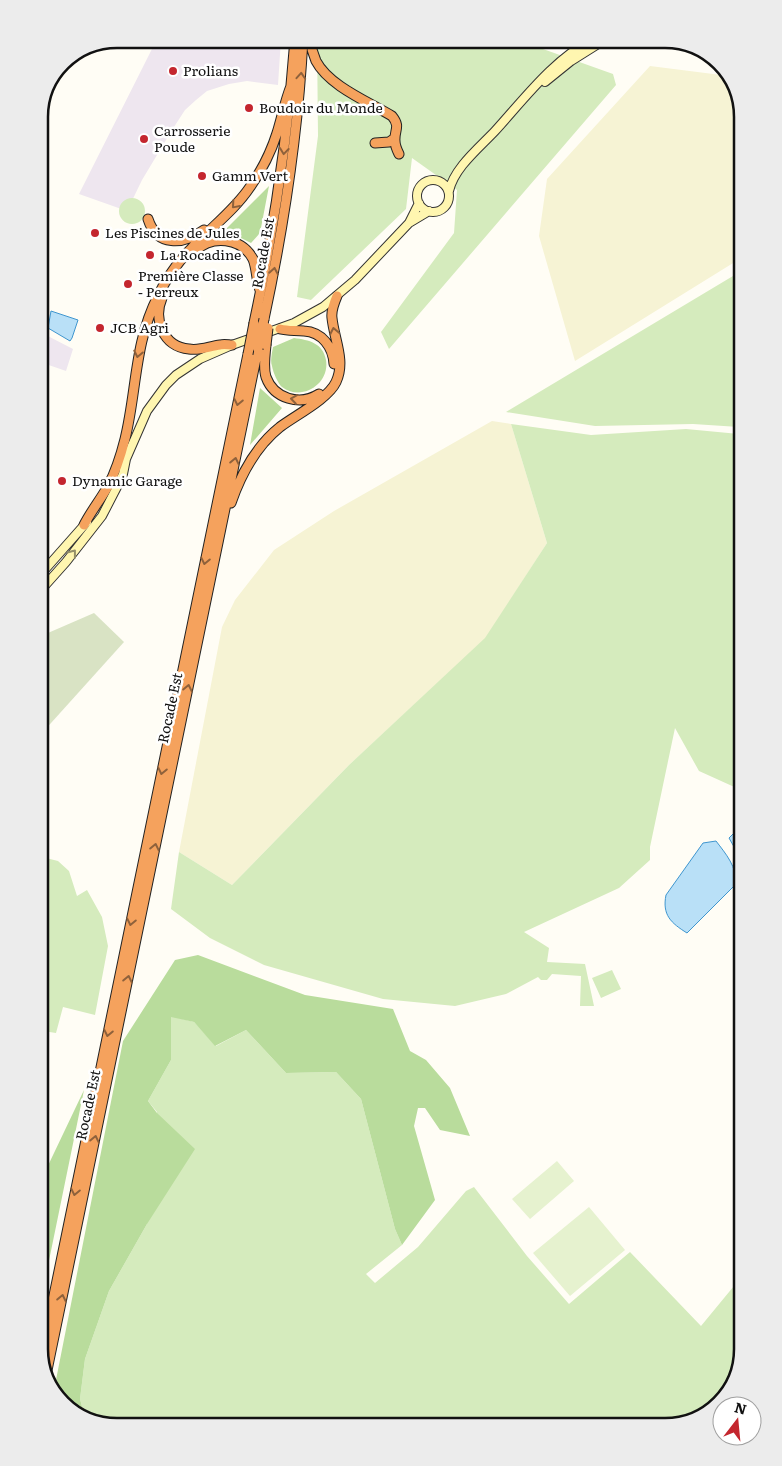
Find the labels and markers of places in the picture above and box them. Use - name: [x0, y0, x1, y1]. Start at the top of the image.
- place label: Prolians: [183, 60, 238, 80]
- marker: Prolians: [167, 65, 179, 77]
- place label: Boudoir du Monde: [259, 97, 383, 117]
- marker: Boudoir du Monde: [243, 102, 255, 114]
- place label: Carrosserie Poude: [154, 120, 230, 156]
- marker: Carrosserie Poude: [138, 133, 150, 145]
- place label: Gamm Vert: [212, 165, 288, 185]
- marker: Gamm Vert: [196, 170, 208, 182]
- place label: Les Piscines de Jules: [105, 222, 239, 242]
- marker: Les Piscines de Jules: [89, 227, 101, 239]
- place label: La Rocadine: [160, 244, 241, 264]
- marker: La Rocadine: [144, 249, 156, 261]
- place label: Première Classe - Perreux: [138, 265, 244, 301]
- marker: Première Classe - Perreux: [122, 278, 134, 290]
- place label: JCB Agri: [110, 317, 169, 337]
- marker: JCB Agri: [94, 322, 106, 334]
- place label: Dynamic Garage: [72, 470, 182, 490]
- marker: Dynamic Garage: [56, 475, 68, 487]

